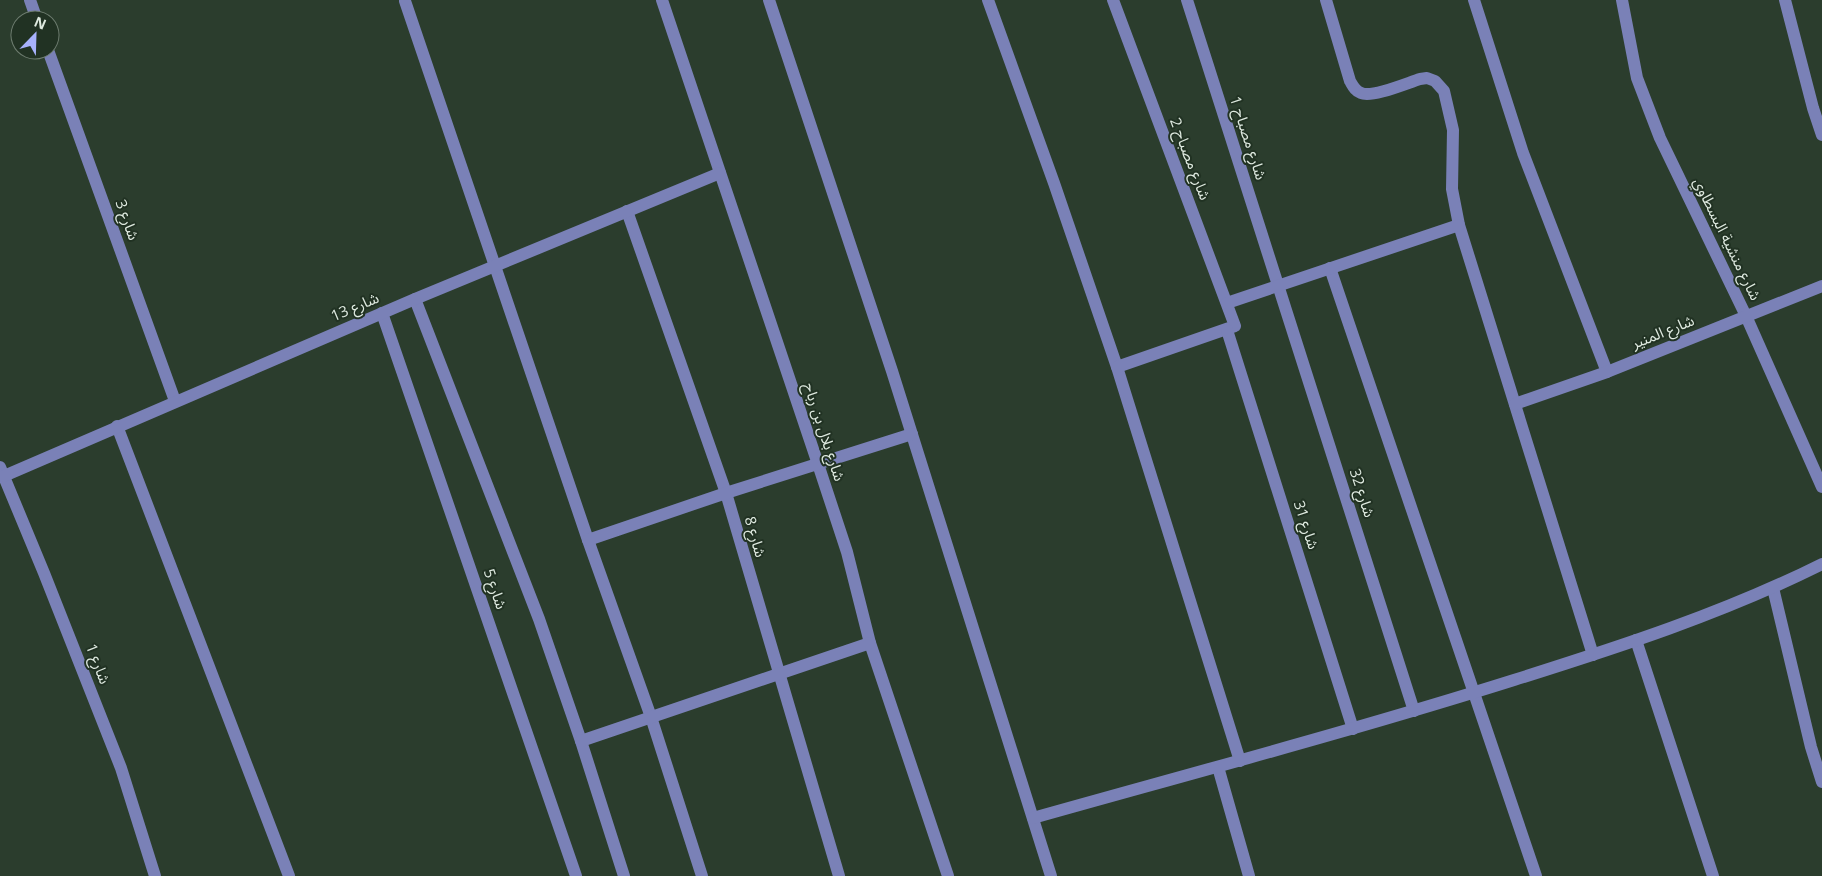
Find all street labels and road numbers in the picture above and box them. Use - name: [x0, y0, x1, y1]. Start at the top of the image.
- street label: شارع مصباح 1: [1223, 93, 1272, 183]
- street label: شارع مصباح 2: [1163, 115, 1216, 204]
- street label: شارع منشية البسطاوي: [1687, 174, 1766, 305]
- street label: شارع 3: [109, 197, 145, 244]
- street label: شارع 13: [328, 287, 383, 328]
- street label: شارع المنير: [1627, 309, 1698, 356]
- street label: شارع بلال بن رباح: [797, 380, 850, 485]
- street label: شارع 32: [1343, 466, 1380, 521]
- street label: شارع 31: [1287, 498, 1324, 553]
- street label: شارع 8: [738, 514, 771, 561]
- street label: شارع 5: [477, 566, 512, 613]
- street label: شارع 1: [79, 641, 116, 688]

